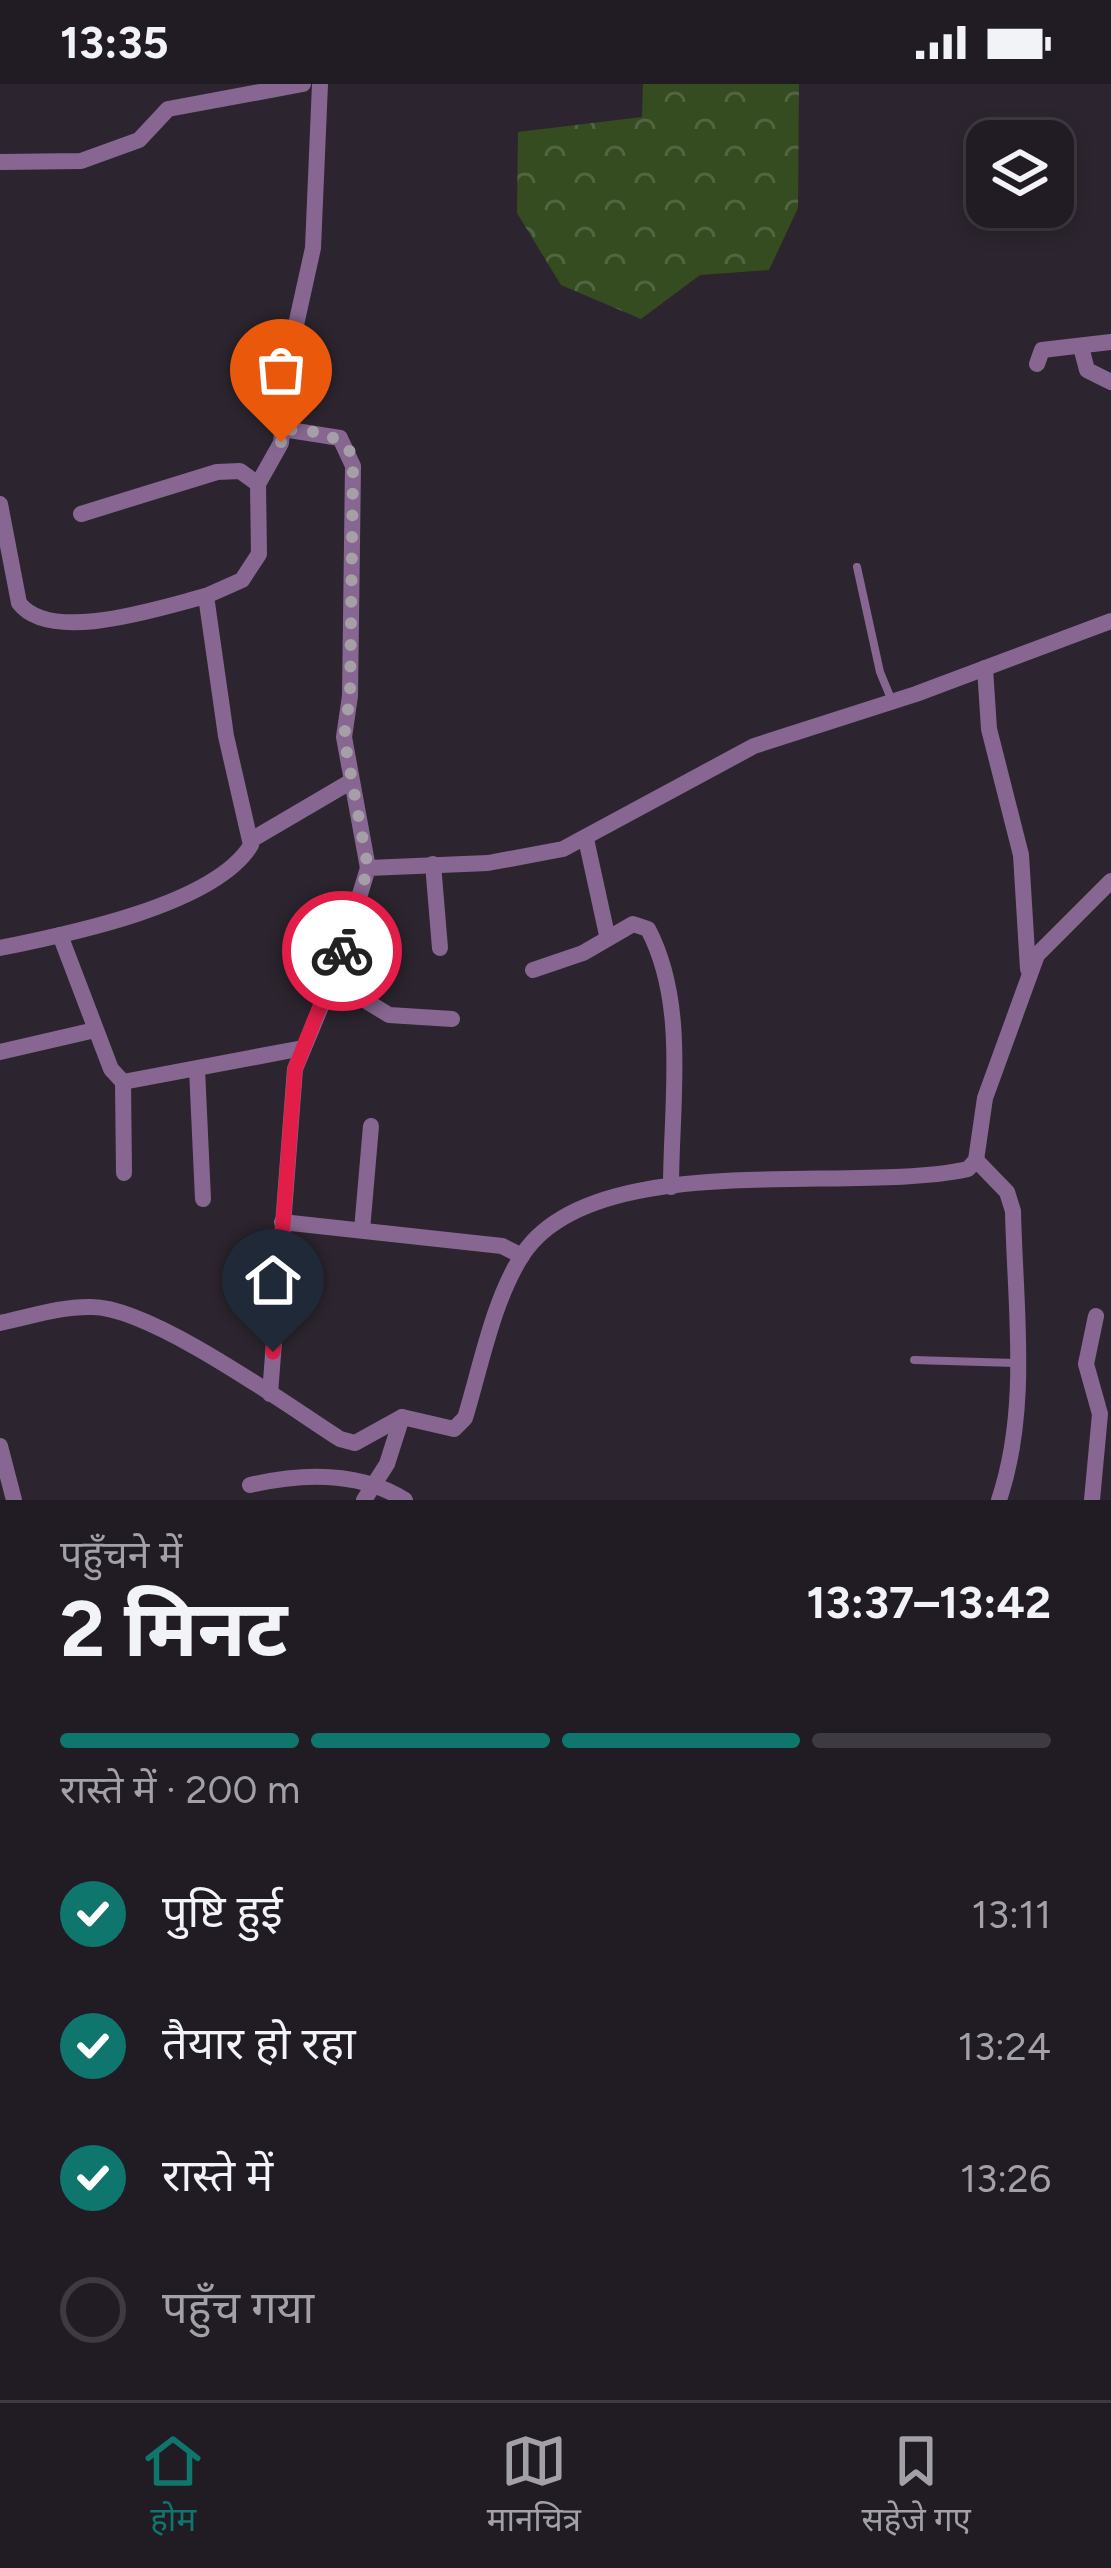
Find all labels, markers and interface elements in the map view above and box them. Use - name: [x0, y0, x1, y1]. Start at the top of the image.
- text: 13:35: [60, 15, 169, 69]
- map controls: [966, 120, 1074, 228]
- button: layers: [966, 120, 1074, 228]
- pin: [230, 319, 332, 442]
- icon: bag: [248, 337, 314, 403]
- courier: [282, 891, 402, 1011]
- icon: bike: [309, 918, 375, 984]
- pin: [222, 1229, 324, 1352]
- icon: home: [240, 1247, 306, 1313]
- text: पहुँचने में: [60, 1531, 182, 1578]
- text: 13:37–13:42: [807, 1575, 1051, 1629]
- text: 2 मिनट: [60, 1582, 287, 1676]
- text: रास्ते में · 200 m: [60, 1766, 300, 1813]
- icon: check: [60, 1881, 126, 1947]
- text: पुष्टि हुई: [162, 1884, 283, 1938]
- text: 13:11: [972, 1891, 1051, 1938]
- icon: check: [60, 2013, 126, 2079]
- text: तैयार हो रहा: [162, 2016, 356, 2070]
- text: 13:24: [958, 2023, 1051, 2070]
- icon: check: [60, 2145, 126, 2211]
- text: रास्ते में: [162, 2148, 273, 2202]
- text: 13:26: [960, 2155, 1051, 2202]
- text: पहुँच गया: [162, 2280, 314, 2334]
- tab: होम: [140, 2428, 206, 2544]
- tab: मानचित्र: [487, 2428, 581, 2544]
- tab: सहेजे गए: [861, 2428, 971, 2544]

